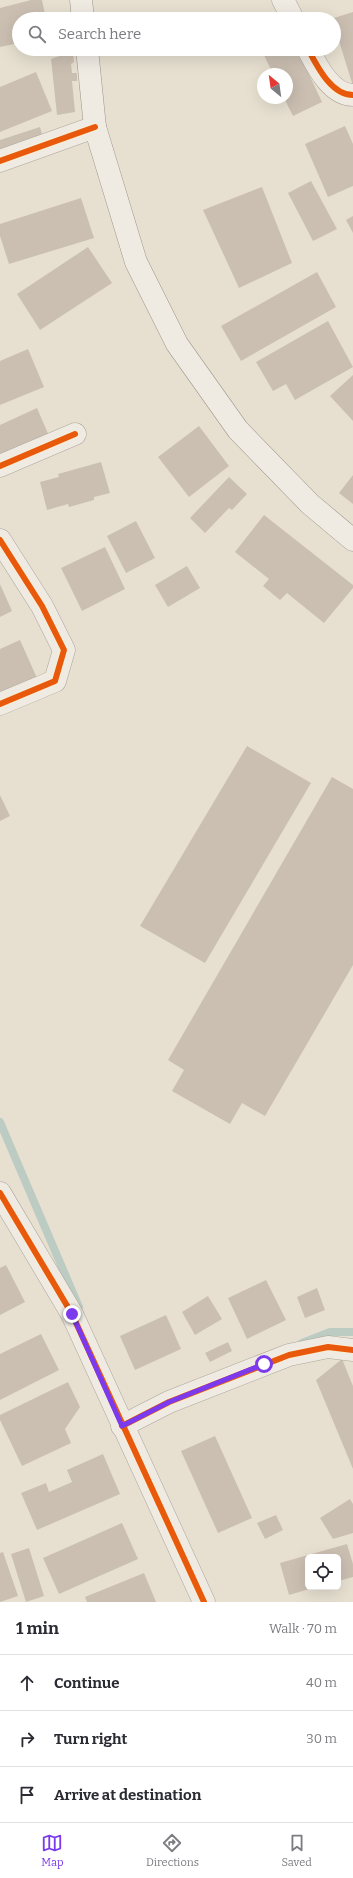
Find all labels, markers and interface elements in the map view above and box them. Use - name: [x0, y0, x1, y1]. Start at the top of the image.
- search box: [12, 12, 341, 56]
- icon: search: [26, 23, 48, 45]
- text: Search here: [58, 25, 141, 43]
- north arrow: [257, 68, 293, 104]
- route end: [63, 1305, 81, 1323]
- route start: [255, 1355, 273, 1373]
- map controls: [305, 1554, 341, 1590]
- button: locate: [305, 1554, 341, 1590]
- text: 1 min: [16, 1618, 59, 1639]
- text: Walk · 70 m: [269, 1621, 337, 1636]
- icon: ahead: [16, 1672, 38, 1694]
- text: Continue: [54, 1674, 120, 1692]
- text: 40 m: [306, 1675, 337, 1690]
- icon: right: [16, 1728, 38, 1750]
- text: Turn right: [54, 1730, 127, 1748]
- text: 30 m: [306, 1731, 337, 1746]
- icon: arrive: [16, 1784, 38, 1806]
- text: Arrive at destination: [54, 1786, 201, 1804]
- tab: Map: [41, 1832, 63, 1869]
- tab: Directions: [146, 1832, 199, 1869]
- tab: Saved: [281, 1832, 312, 1869]

